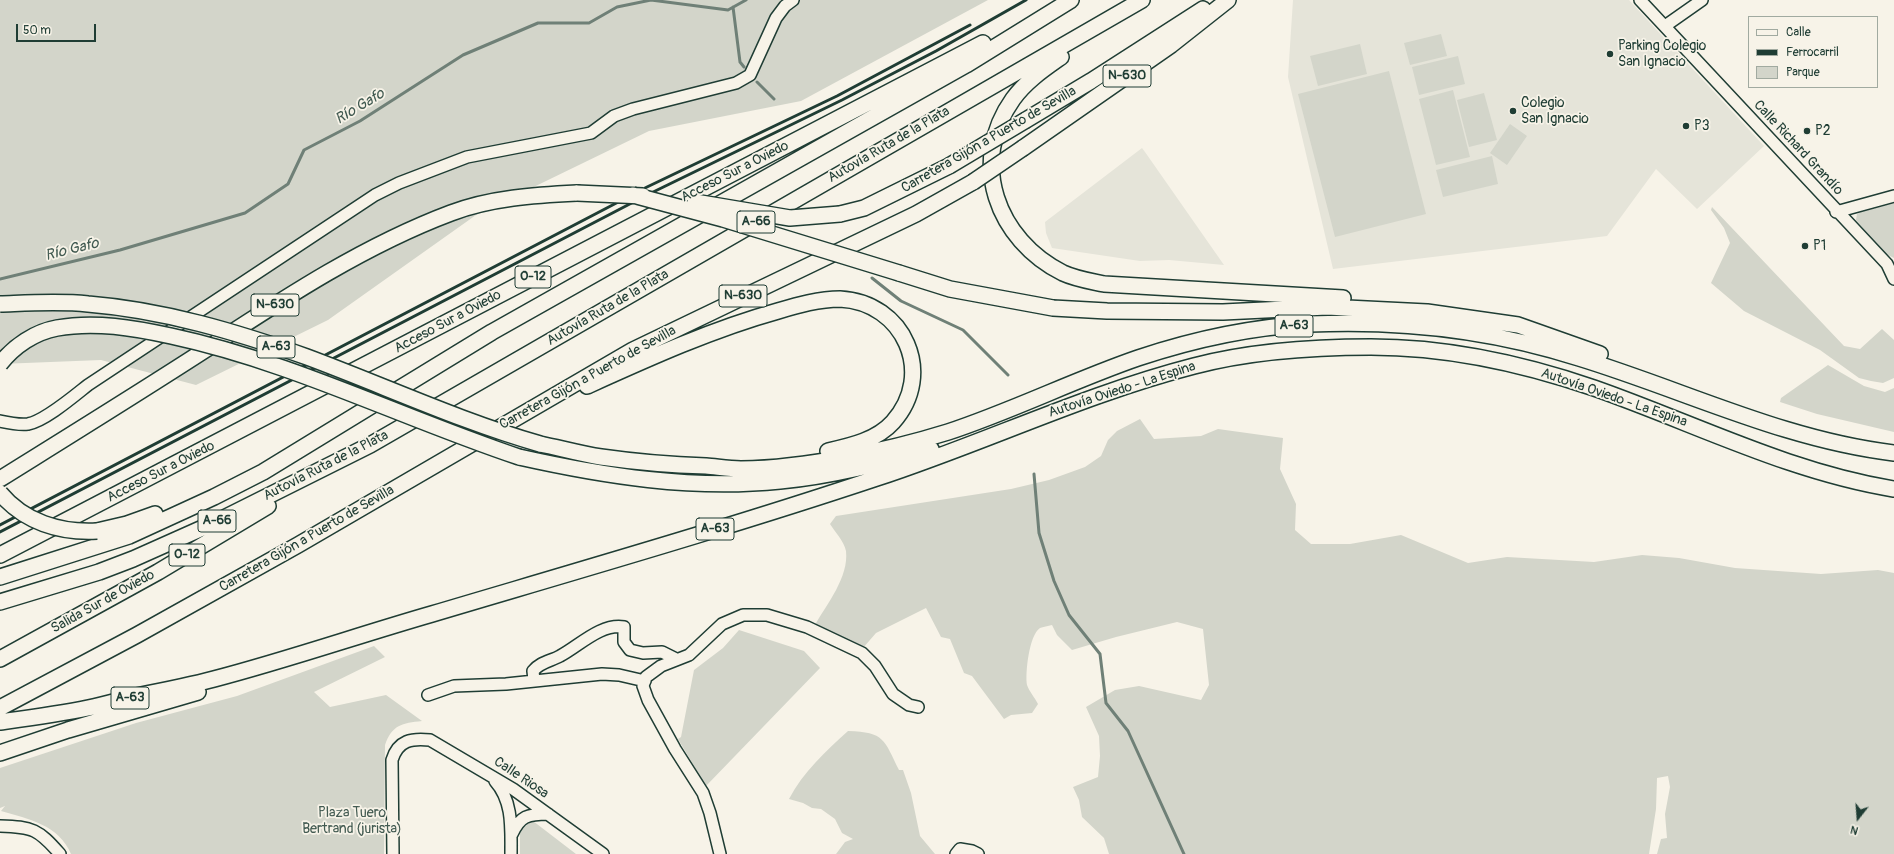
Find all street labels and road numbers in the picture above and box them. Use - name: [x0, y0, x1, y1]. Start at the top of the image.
- road number: N-630: [1103, 65, 1151, 87]
- street label: Carretera Gijón a Puerto de Sevilla: [899, 83, 1079, 197]
- street label: Calle Richard Grandío: [1750, 97, 1846, 199]
- street label: Autovía Ruta de la Plata: [825, 103, 953, 187]
- street label: Acceso Sur a Oviedo: [678, 138, 792, 206]
- road number: A-66: [737, 211, 775, 233]
- road number: O-12: [515, 266, 551, 288]
- street label: Autovía Ruta de la Plata: [544, 266, 672, 350]
- road number: N-630: [719, 285, 767, 307]
- street label: Acceso Sur a Oviedo: [392, 287, 504, 357]
- road number: N-630: [251, 294, 299, 316]
- road number: A-63: [1275, 315, 1313, 337]
- street label: Carretera Gijón a Puerto de Sevilla: [497, 322, 679, 434]
- road number: A-63: [257, 336, 295, 358]
- street label: Autovía Oviedo - La Espina: [1046, 358, 1198, 422]
- street label: Autovía Oviedo - La Espina: [1539, 365, 1689, 431]
- street label: Autovía Ruta de la Plata: [261, 427, 391, 505]
- street label: Acceso Sur a Oviedo: [104, 438, 218, 506]
- street label: Carretera Gijón a Puerto de Sevilla: [217, 482, 397, 596]
- road number: A-66: [198, 510, 236, 532]
- road number: A-63: [696, 518, 734, 540]
- road number: O-12: [169, 544, 205, 566]
- street label: Salida Sur de Oviedo: [48, 567, 158, 637]
- road number: A-63: [111, 687, 149, 709]
- street label: Calle Riosa: [490, 754, 552, 802]

